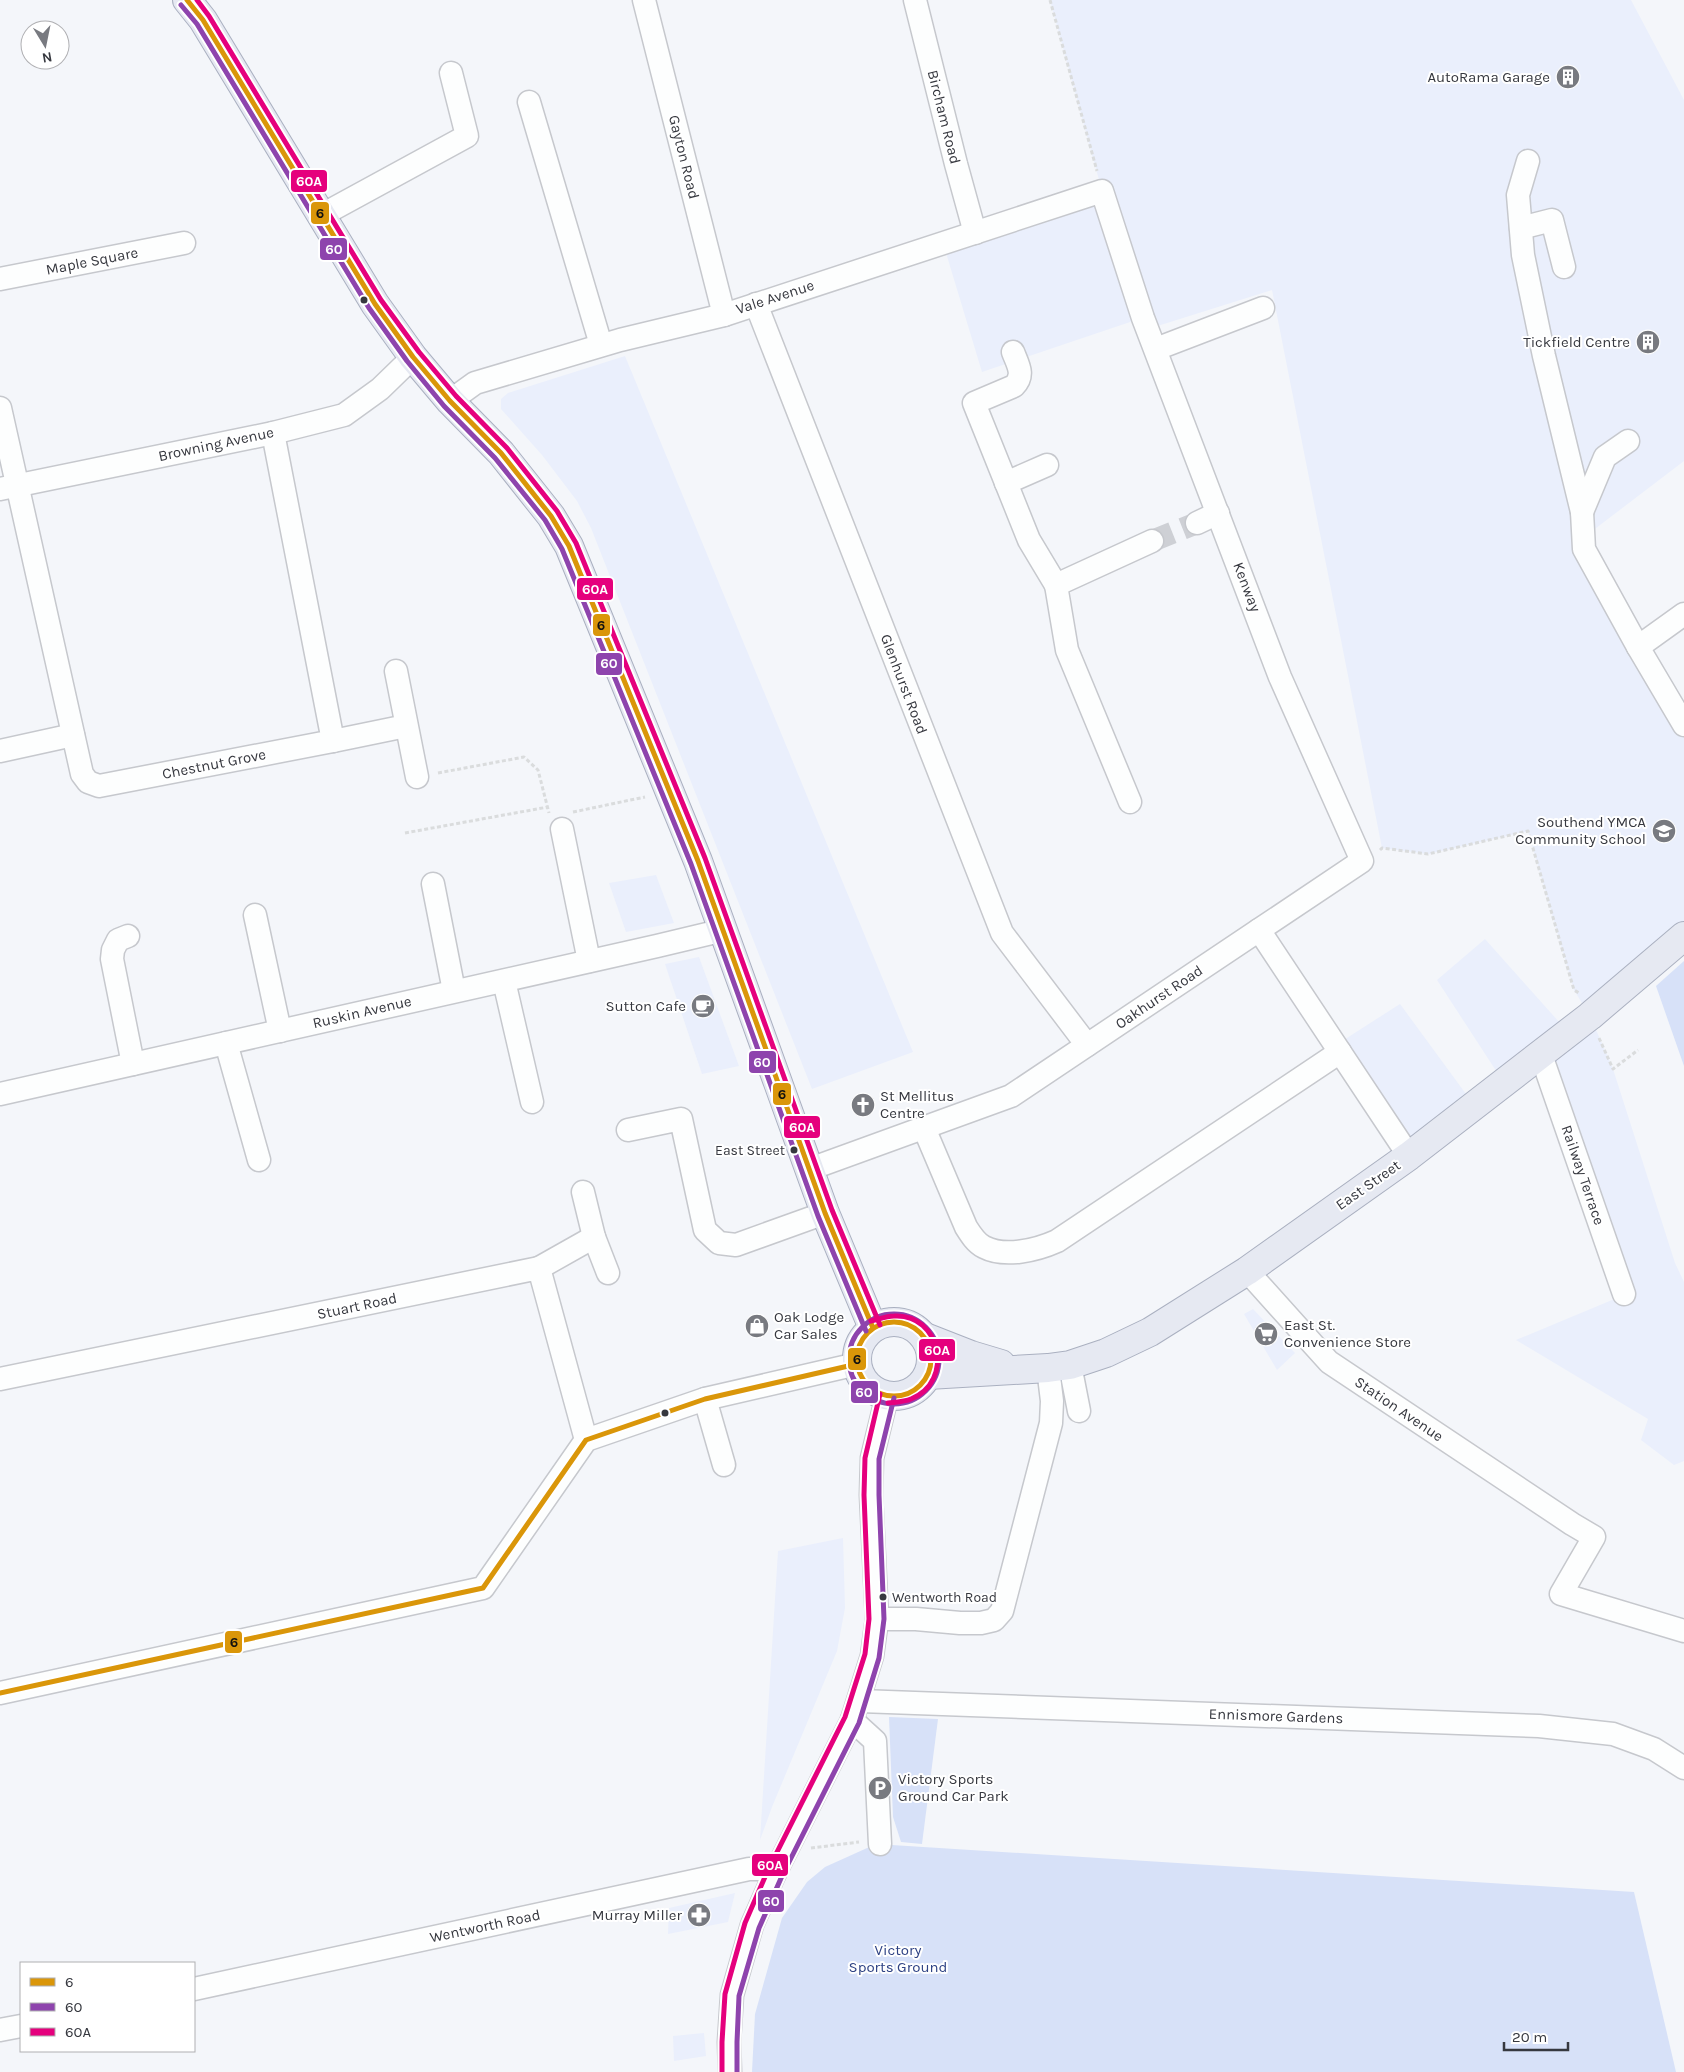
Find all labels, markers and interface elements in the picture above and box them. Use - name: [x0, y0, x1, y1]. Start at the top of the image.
- north arrow: [20, 20, 70, 70]
- text: N: [41, 48, 54, 67]
- building icon: AutoRama Garage: [1555, 64, 1581, 90]
- street label: Bircham Road: [924, 68, 964, 166]
- place label: AutoRama Garage: [1427, 68, 1550, 86]
- street label: Gayton Road: [665, 113, 703, 201]
- line badge: 60A: [290, 169, 328, 193]
- text: 60A: [296, 173, 322, 190]
- line badge: 6: [310, 201, 330, 225]
- text: 6: [316, 205, 324, 222]
- line badge: 60: [319, 237, 348, 261]
- text: 60: [325, 241, 343, 258]
- street label: Maple Square: [44, 243, 140, 279]
- street label: Vale Avenue: [734, 276, 816, 318]
- unlabelled marker: [359, 295, 369, 305]
- building icon: Tickfield Centre: [1635, 329, 1661, 355]
- place label: Tickfield Centre: [1523, 333, 1630, 351]
- street label: Browning Avenue: [157, 423, 275, 465]
- street label: Kenway: [1229, 560, 1265, 614]
- line badge: 60A: [576, 577, 614, 601]
- text: 60A: [582, 581, 608, 598]
- line badge: 6: [592, 613, 611, 637]
- text: 6: [597, 617, 605, 634]
- street label: Glenhurst Road: [877, 631, 931, 737]
- line badge: 60: [595, 652, 623, 676]
- text: 60: [600, 655, 618, 672]
- street label: Chestnut Grove: [161, 745, 267, 783]
- place label: Southend YMCA Community School: [1515, 813, 1646, 848]
- school or university icon: Southend YMCA Community School: [1651, 818, 1677, 844]
- street label: Oakhurst Road: [1112, 961, 1206, 1033]
- street label: Ruskin Avenue: [311, 992, 413, 1032]
- cafe icon: Sutton Cafe: [690, 993, 716, 1019]
- place label: Sutton Cafe: [605, 997, 686, 1015]
- line badge: 60: [748, 1050, 777, 1074]
- text: 60: [753, 1054, 771, 1071]
- line badge: 6: [772, 1082, 792, 1106]
- text: 6: [778, 1086, 786, 1103]
- place label: St Mellitus Centre: [880, 1087, 954, 1122]
- church icon: St Mellitus Centre: [850, 1092, 876, 1118]
- line badge: 60A: [783, 1115, 821, 1139]
- text: 60A: [789, 1119, 815, 1136]
- street label: Railway Terrace: [1557, 1123, 1609, 1227]
- place label: East Street: [715, 1142, 785, 1159]
- marker: East Street: [789, 1145, 799, 1155]
- street label: East Street: [1332, 1156, 1404, 1214]
- street label: Stuart Road: [315, 1289, 399, 1323]
- place label: Oak Lodge Car Sales: [774, 1308, 844, 1343]
- shop icon: Oak Lodge Car Sales: [744, 1313, 770, 1339]
- place label: East St. Convenience Store: [1284, 1316, 1411, 1351]
- supermarket icon: East St. Convenience Store: [1253, 1321, 1279, 1347]
- line badge: 60A: [918, 1338, 956, 1362]
- text: 60A: [924, 1342, 950, 1359]
- line badge: 6: [847, 1347, 867, 1371]
- text: 6: [853, 1351, 861, 1368]
- street label: Station Avenue: [1351, 1373, 1447, 1445]
- line badge: 60: [850, 1380, 879, 1404]
- text: 60: [855, 1384, 873, 1401]
- unlabelled marker: [660, 1408, 670, 1418]
- place label: Wentworth Road: [892, 1589, 997, 1606]
- marker: Wentworth Road: [878, 1592, 888, 1602]
- line badge: 6: [224, 1630, 243, 1654]
- text: 6: [230, 1634, 238, 1651]
- street label: Ennismore Gardens: [1208, 1705, 1344, 1727]
- place label: Victory Sports Ground Car Park: [898, 1770, 1009, 1805]
- parking icon: Victory Sports Ground Car Park: [867, 1775, 893, 1801]
- line badge: 60A: [751, 1853, 789, 1877]
- text: 60A: [757, 1857, 783, 1874]
- line badge: 60: [757, 1889, 785, 1913]
- text: 60: [762, 1893, 780, 1910]
- pharmacy icon: Murray Miller: [686, 1902, 712, 1928]
- street label: Wentworth Road: [428, 1905, 542, 1947]
- place label: Murray Miller: [592, 1906, 683, 1924]
- park label: Victory Sports Ground: [849, 1941, 947, 1976]
- legend: [20, 1962, 195, 2052]
- text: 6: [65, 1973, 74, 1991]
- text: 60: [65, 1998, 83, 2016]
- scale bar: [1504, 2020, 1568, 2052]
- text: 60A: [65, 2023, 91, 2041]
- text: 20 m: [1512, 2028, 1547, 2046]

